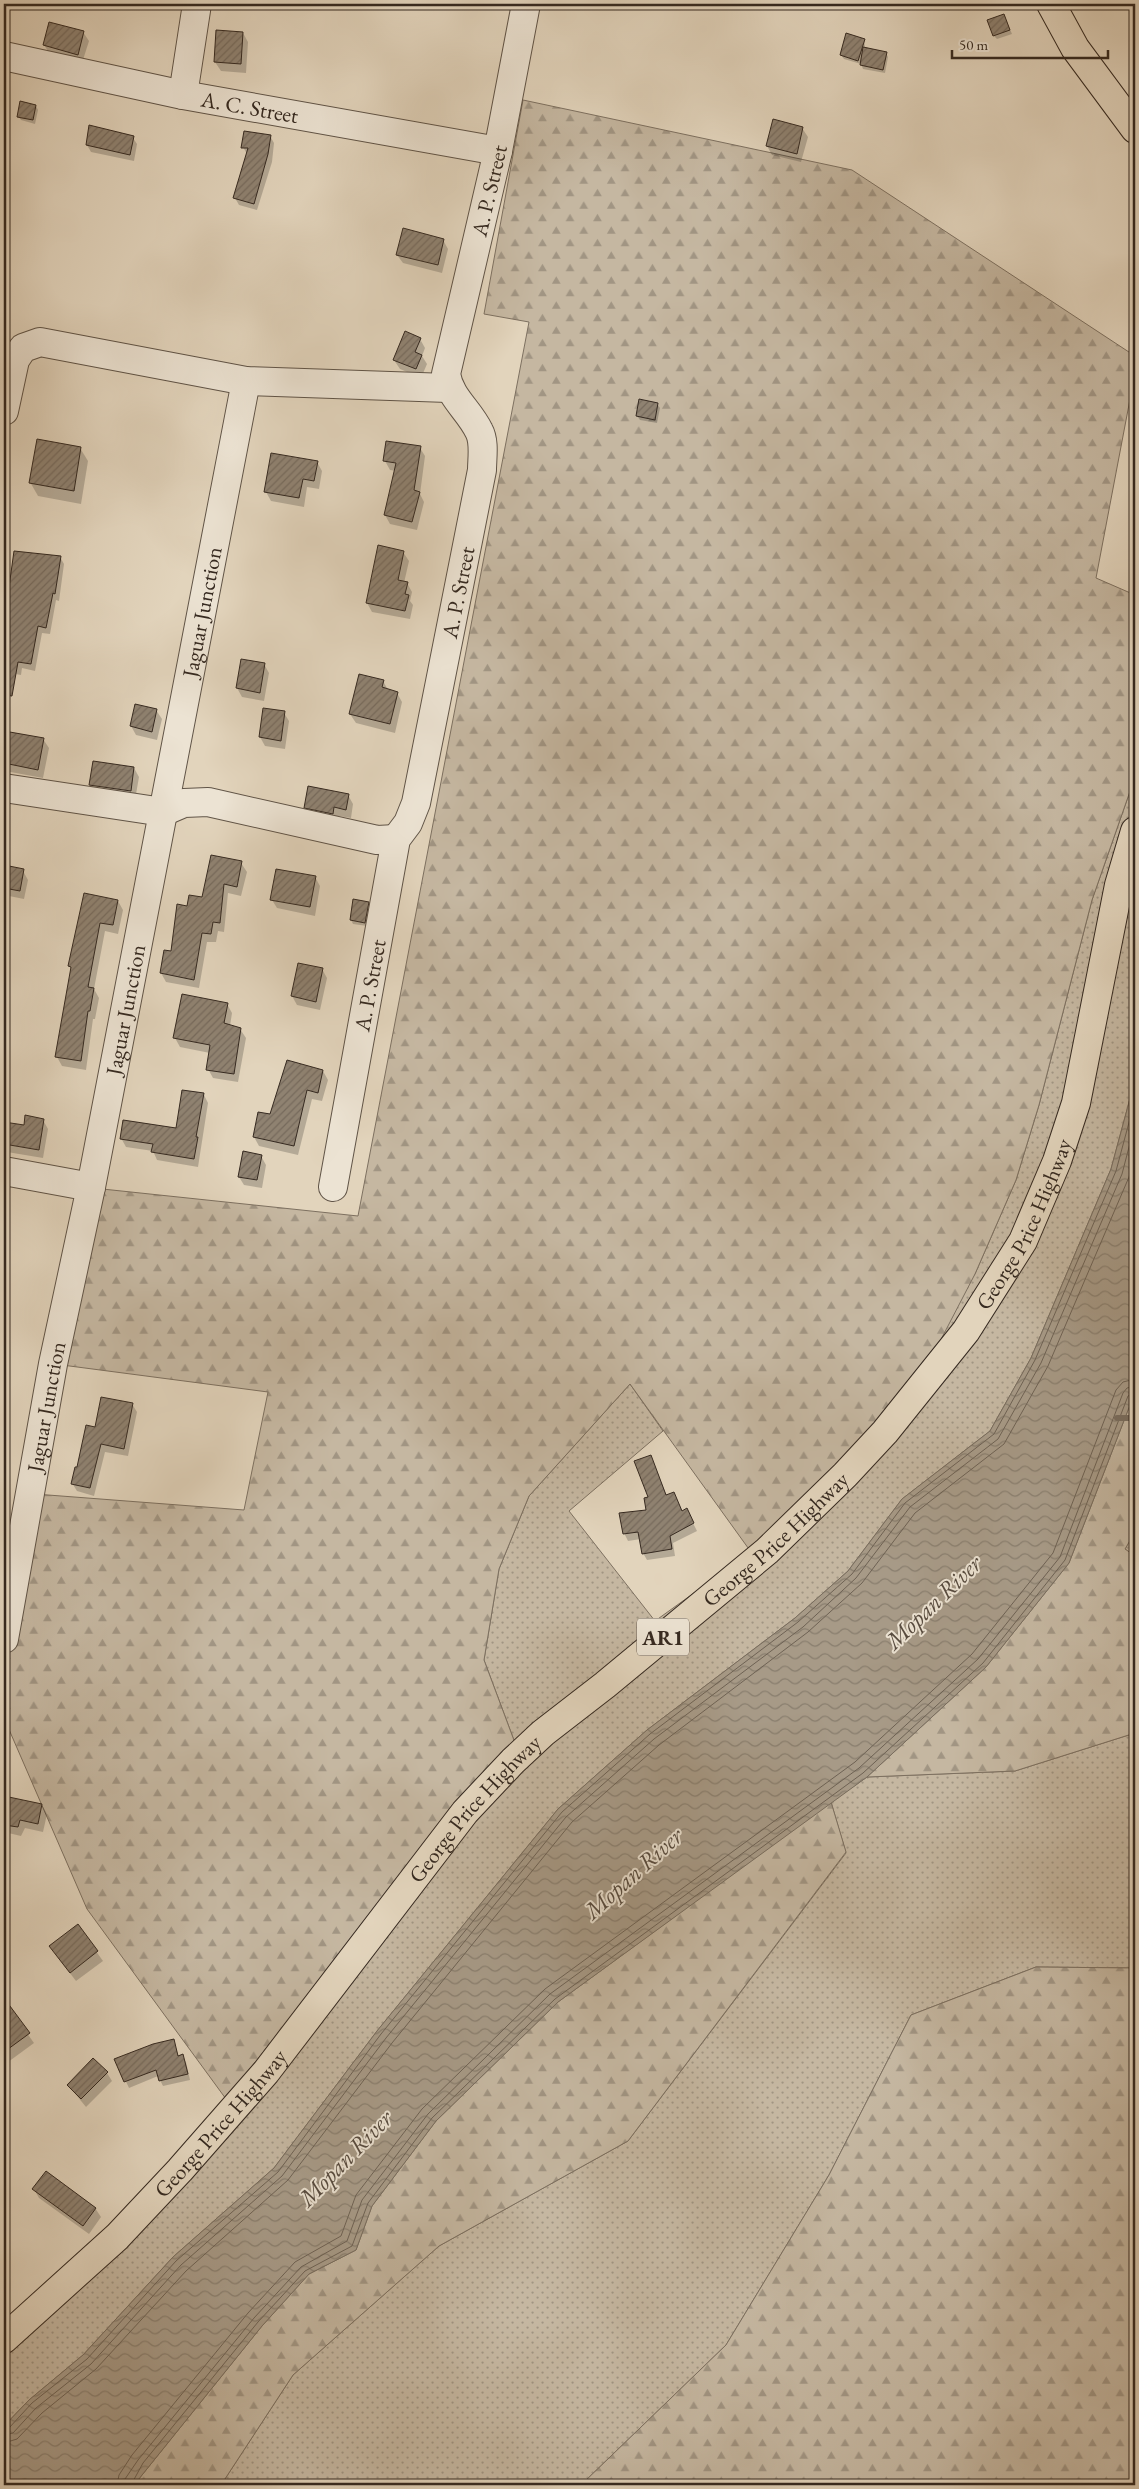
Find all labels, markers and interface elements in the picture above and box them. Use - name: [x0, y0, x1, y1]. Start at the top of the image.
- scale bar: [952, 28, 1108, 60]
- text: 50 m: [959, 35, 988, 54]
- street label: A. C. Street: [198, 84, 301, 130]
- street label: A. P. Street: [464, 142, 513, 240]
- street label: Jaguar Junction: [174, 544, 228, 682]
- street label: A. P. Street: [434, 544, 481, 642]
- street label: A. P. Street: [347, 937, 392, 1035]
- street label: Jaguar Junction: [98, 941, 152, 1079]
- street label: George Price Highway: [969, 1134, 1078, 1315]
- street label: Jaguar Junction: [19, 1338, 72, 1476]
- street label: George Price Highway: [696, 1465, 855, 1613]
- water label: Mopan River: [877, 1547, 989, 1657]
- road number: AR1: [637, 1618, 689, 1655]
- street label: George Price Highway: [402, 1728, 547, 1888]
- water label: Mopan River: [575, 1819, 690, 1927]
- street label: George Price Highway: [147, 2043, 293, 2203]
- water label: Mopan River: [290, 2102, 400, 2214]

